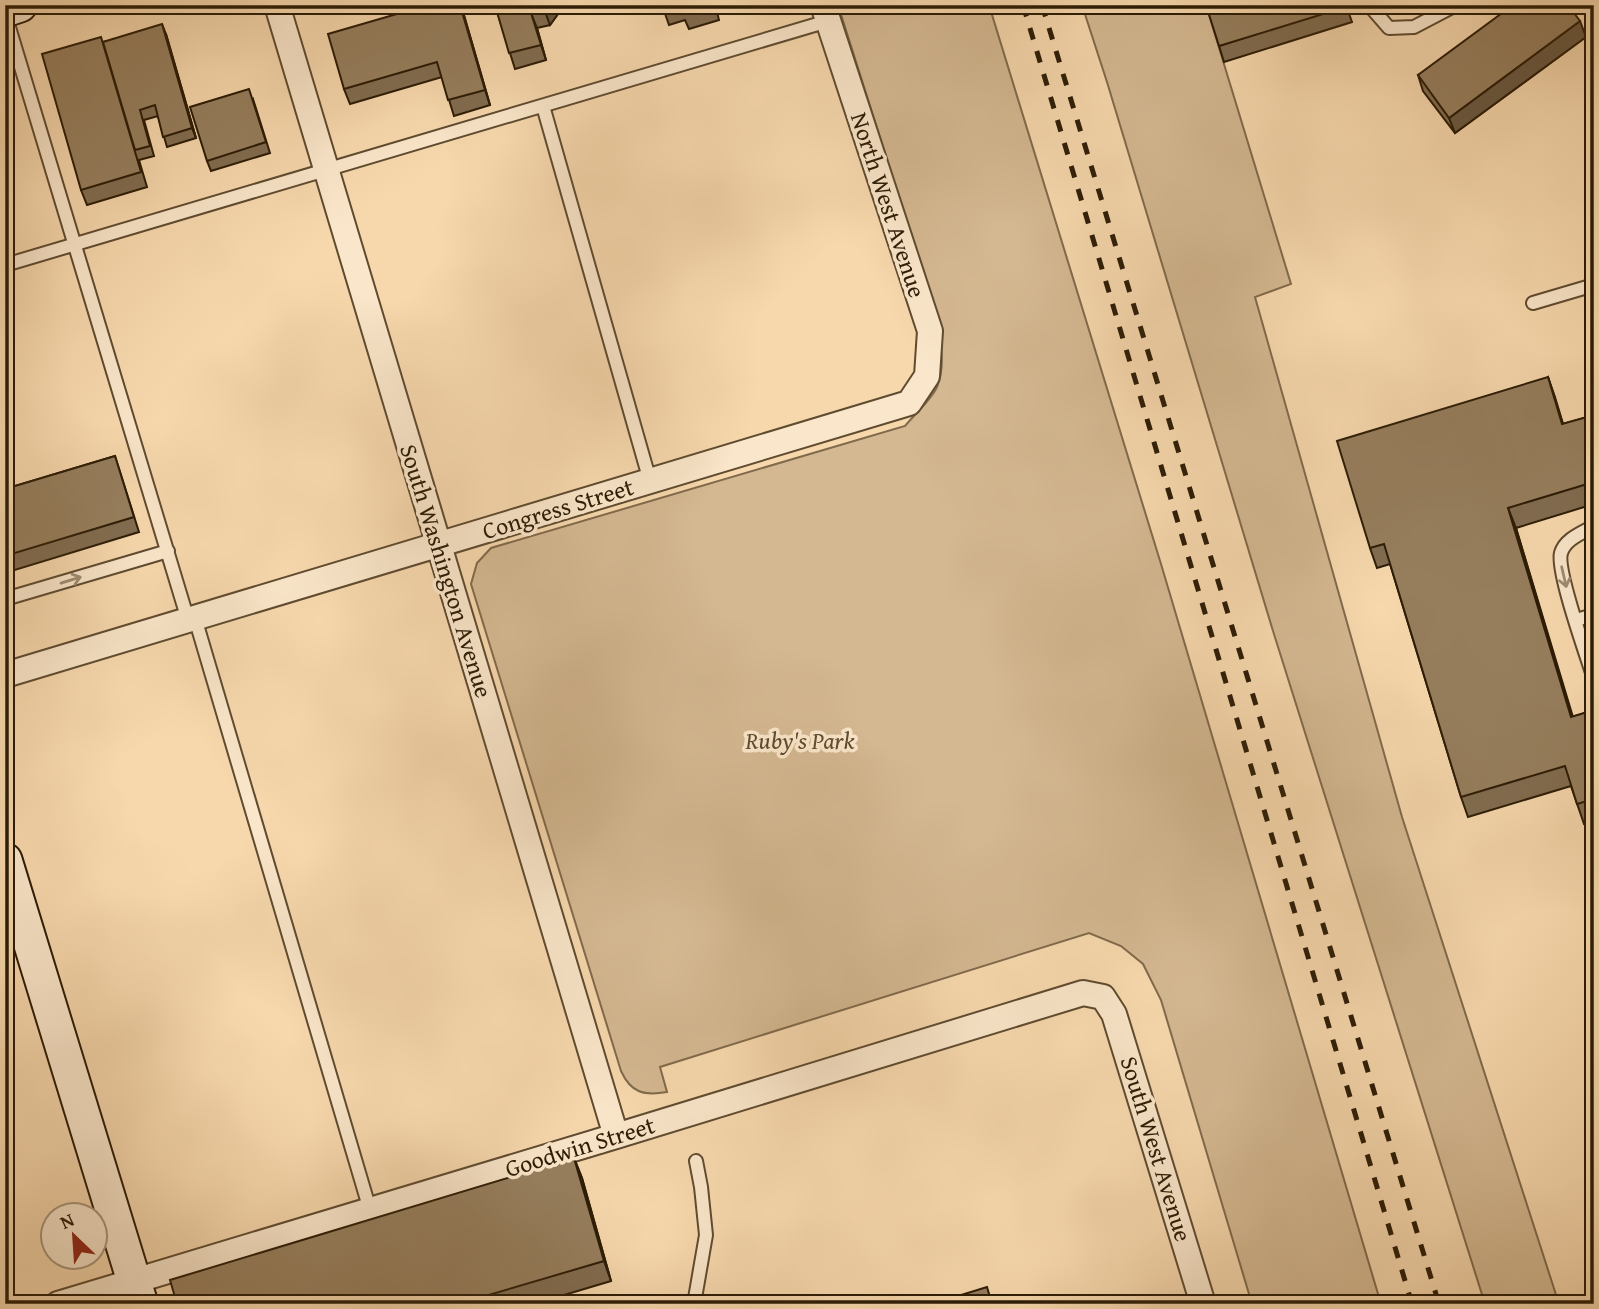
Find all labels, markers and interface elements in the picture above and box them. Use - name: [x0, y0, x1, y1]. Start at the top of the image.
- street label: North West Avenue: [842, 108, 935, 302]
- street label: South Washington Avenue: [391, 440, 502, 702]
- street label: Congress Street: [478, 469, 638, 548]
- one-way arrow: [1558, 566, 1571, 588]
- one-way arrow: [59, 572, 81, 585]
- park label: Ruby's Park: [745, 723, 854, 758]
- street label: South West Avenue: [1112, 1052, 1201, 1246]
- street label: Goodwin Street: [501, 1107, 659, 1186]
- north arrow: [38, 1200, 108, 1270]
- text: N: [55, 1205, 79, 1236]

